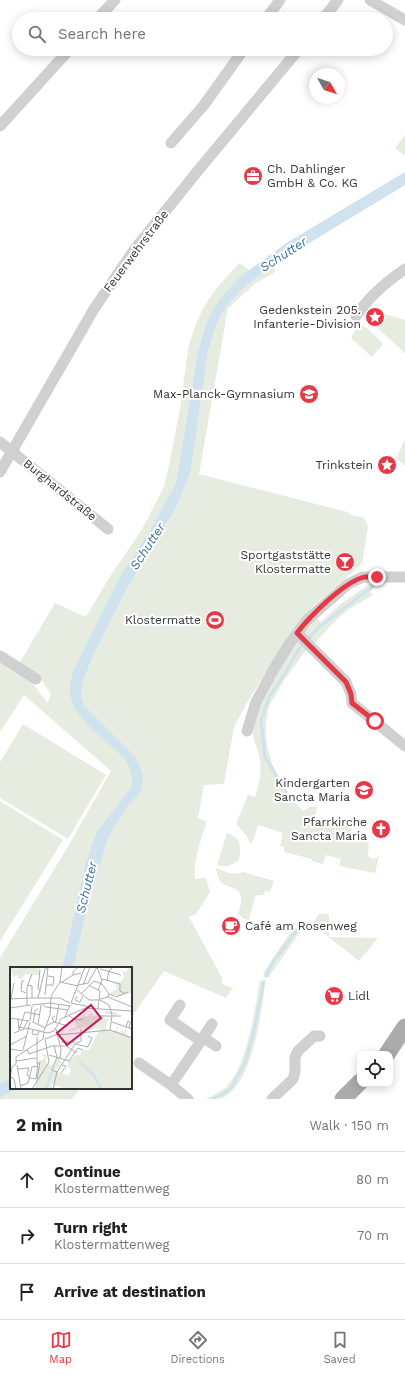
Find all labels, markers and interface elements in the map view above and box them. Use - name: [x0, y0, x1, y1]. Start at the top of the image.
- search box: [12, 12, 393, 56]
- icon: search: [26, 23, 48, 45]
- text: Search here: [58, 25, 146, 43]
- north arrow: [309, 68, 345, 104]
- place label: Ch. Dahlinger GmbH & Co. KG: [267, 162, 358, 190]
- office icon: Ch. Dahlinger GmbH & Co. KG: [242, 165, 264, 187]
- street label: Feuerwehrstraße: [101, 207, 171, 295]
- water label: Schutter: [257, 233, 310, 275]
- place label: Gedenkstein 205. Infanterie-Division: [253, 303, 361, 331]
- place icon: Gedenkstein 205. Infanterie-Division: [364, 306, 386, 328]
- school or university icon: Max-Planck-Gymnasium: [298, 383, 320, 405]
- place label: Max-Planck-Gymnasium: [153, 387, 295, 401]
- place icon: Trinkstein: [376, 454, 398, 476]
- street label: Burghardstraße: [21, 456, 99, 524]
- place label: Trinkstein: [315, 458, 373, 472]
- water label: Schutter: [127, 519, 169, 573]
- place label: Sportgaststätte Klostermatte: [240, 548, 331, 576]
- bar icon: Sportgaststätte Klostermatte: [334, 551, 356, 573]
- route end: [368, 568, 386, 586]
- sports icon: Klostermatte: [204, 609, 226, 631]
- place label: Klostermatte: [125, 613, 201, 627]
- route start: [366, 712, 384, 730]
- place label: Kindergarten Sancta Maria: [274, 776, 350, 804]
- school or university icon: Kindergarten Sancta Maria: [353, 779, 375, 801]
- place label: Pfarrkirche Sancta Maria: [291, 815, 367, 843]
- church icon: Pfarrkirche Sancta Maria: [370, 818, 392, 840]
- water label: Schutter: [73, 859, 100, 915]
- cafe icon: Café am Rosenweg: [220, 915, 242, 937]
- place label: Café am Rosenweg: [245, 919, 357, 933]
- inset map: [10, 967, 132, 1089]
- supermarket icon: Lidl: [323, 985, 345, 1007]
- place label: Lidl: [348, 989, 370, 1003]
- map controls: [357, 1051, 393, 1087]
- button: locate: [357, 1051, 393, 1087]
- text: 2 min: [16, 1115, 62, 1135]
- text: Walk · 150 m: [310, 1118, 389, 1133]
- text: Continue: [54, 1163, 121, 1181]
- icon: ahead: [16, 1169, 38, 1191]
- text: 80 m: [356, 1172, 389, 1187]
- text: Klostermattenweg: [54, 1181, 169, 1196]
- text: Turn right: [54, 1219, 127, 1237]
- icon: right: [16, 1225, 38, 1247]
- text: 70 m: [357, 1228, 389, 1243]
- text: Klostermattenweg: [54, 1237, 169, 1252]
- icon: arrive: [16, 1281, 38, 1303]
- text: Arrive at destination: [54, 1283, 206, 1301]
- tab: Map: [49, 1329, 72, 1366]
- tab: Directions: [171, 1329, 225, 1366]
- tab: Saved: [324, 1329, 356, 1366]

